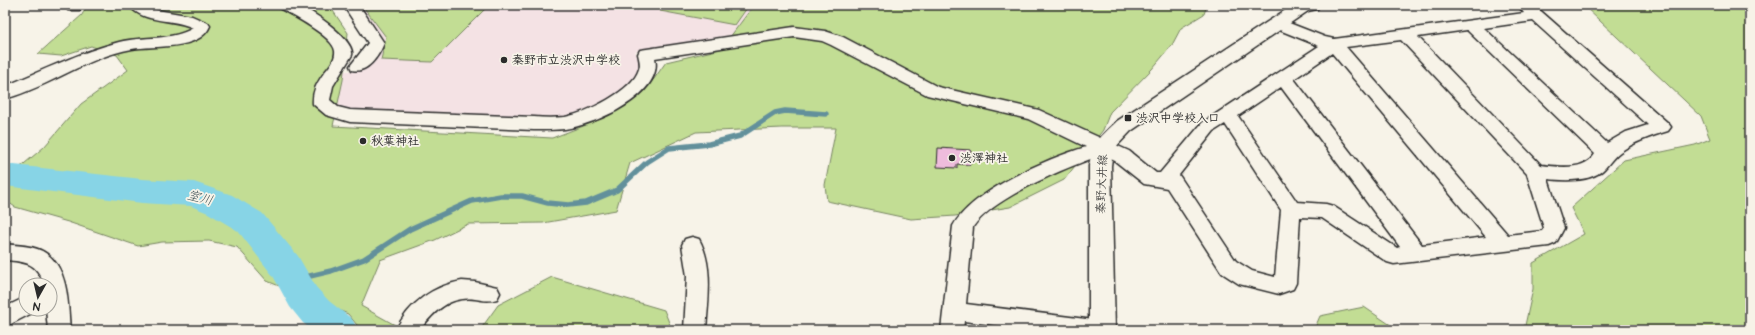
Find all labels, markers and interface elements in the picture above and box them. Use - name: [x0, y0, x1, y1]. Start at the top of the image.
- place label: 秦野市立渋沢中学校: [512, 52, 620, 69]
- marker: 秦野市立渋沢中学校: [499, 55, 509, 65]
- place label: 渋沢中学校入口: [1136, 110, 1220, 127]
- marker: 渋沢中学校入口: [1123, 113, 1133, 123]
- place label: 秋葉神社: [371, 133, 419, 150]
- marker: 秋葉神社: [358, 136, 368, 146]
- place label: 渋澤神社: [960, 150, 1008, 167]
- marker: 渋澤神社: [947, 153, 957, 163]
- street label: 秦野大井線: [1092, 154, 1112, 214]
- water label: 室川: [185, 186, 215, 210]
- north arrow: [18, 277, 58, 317]
- text: N: [32, 298, 41, 314]

